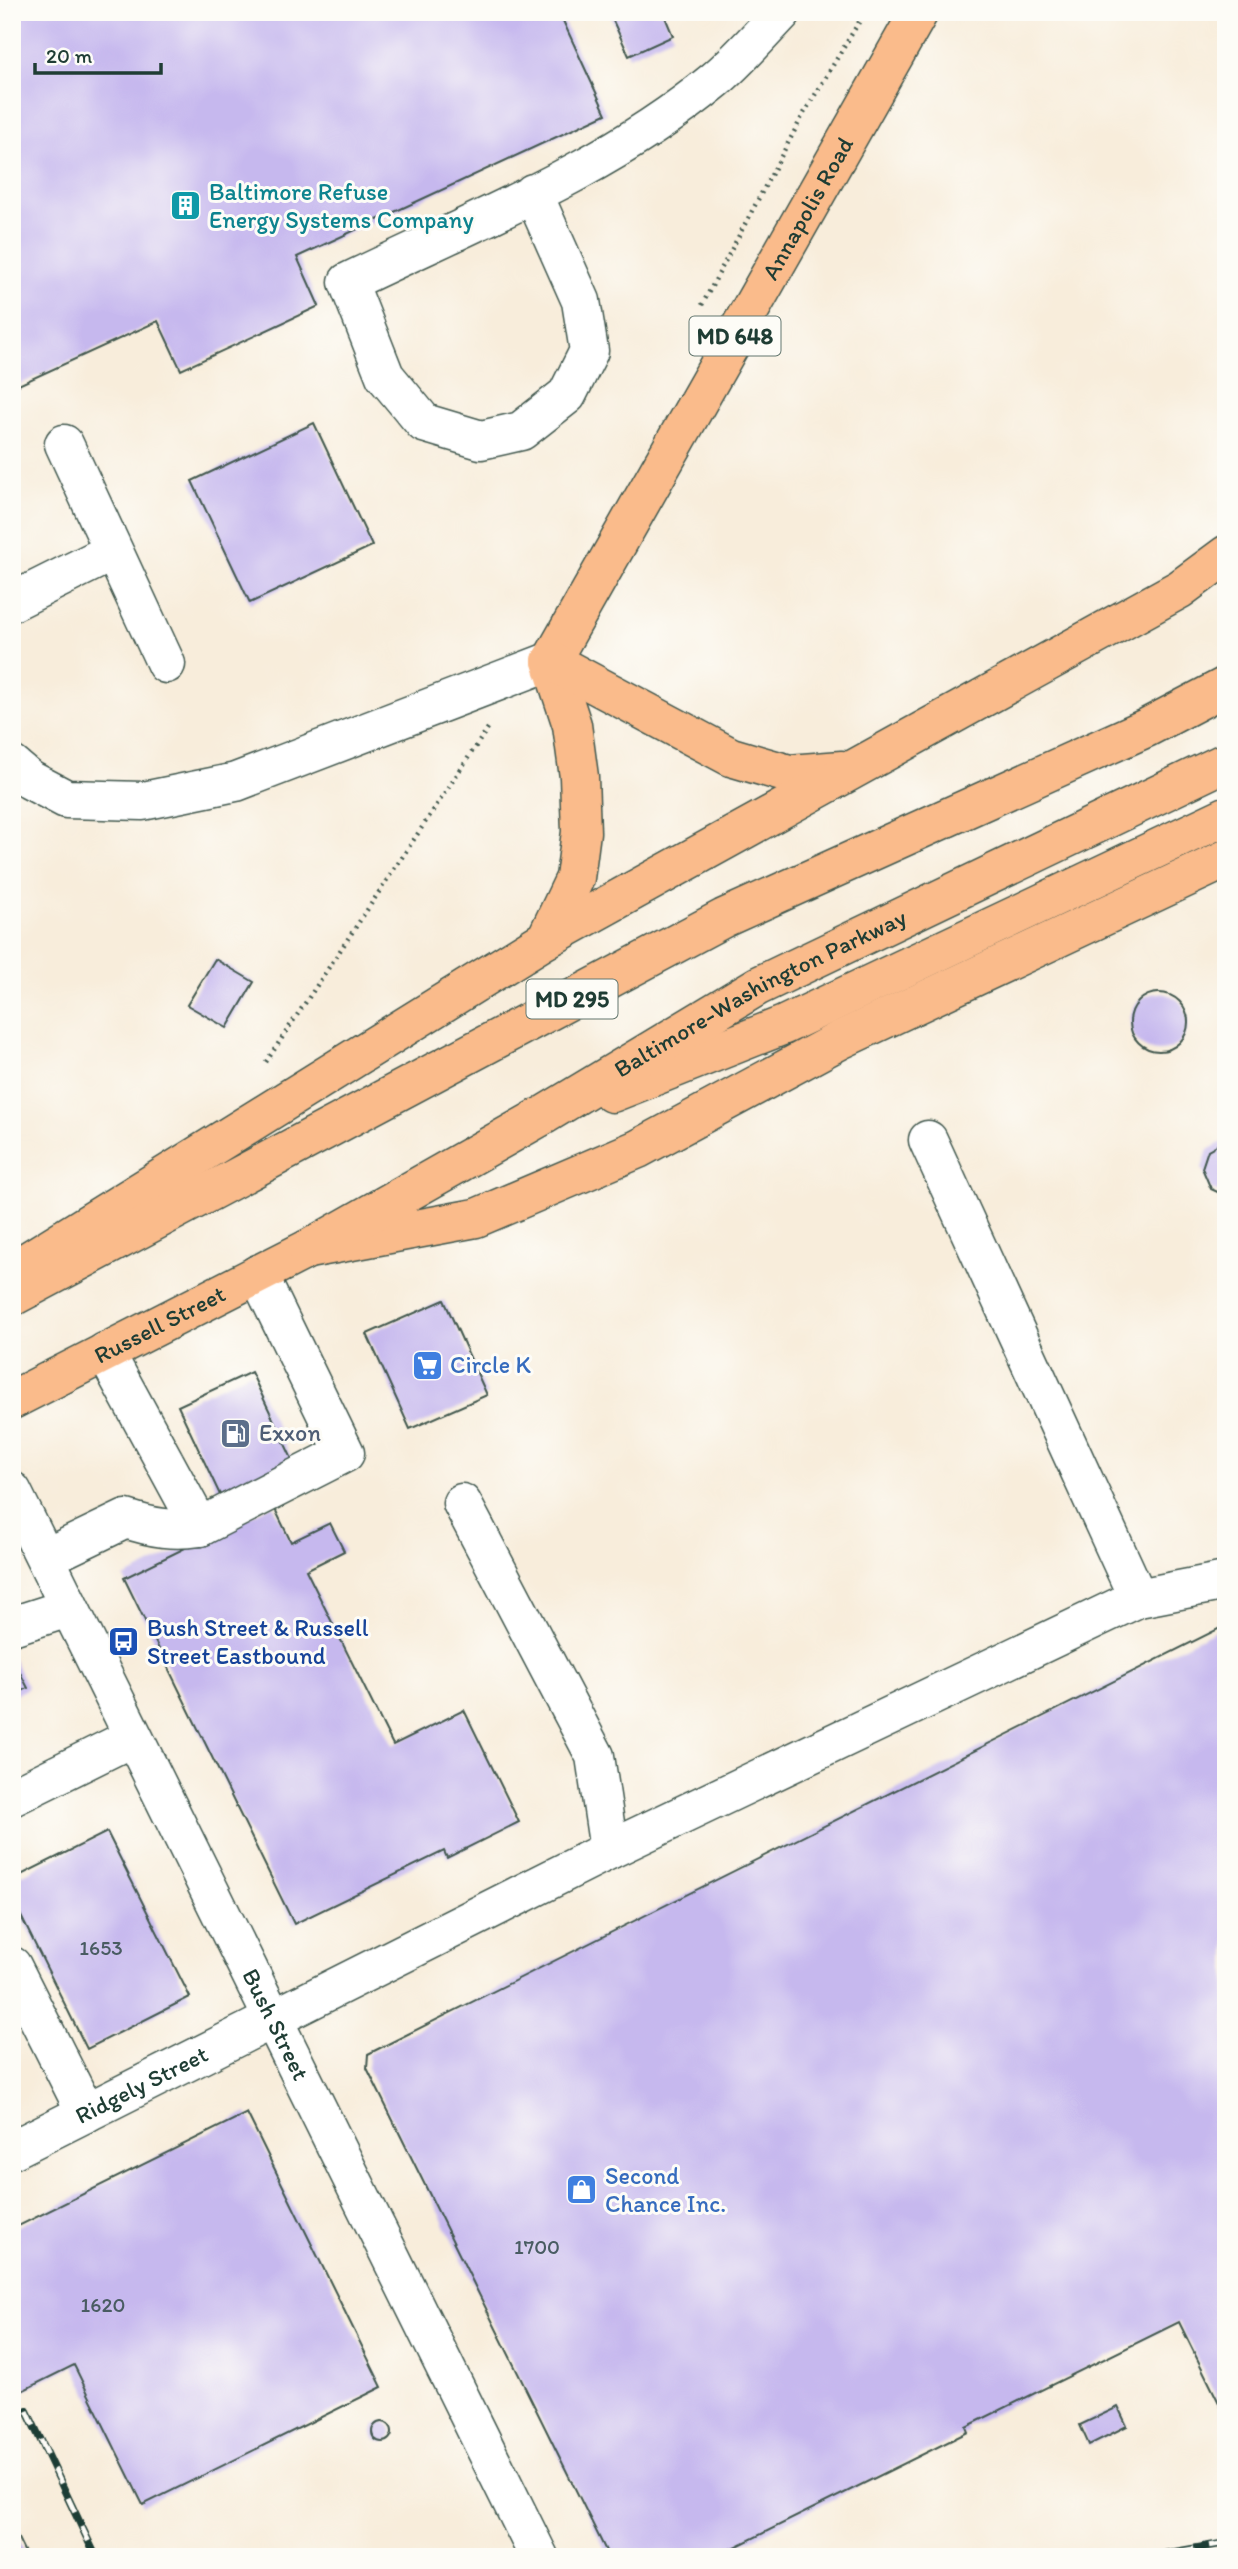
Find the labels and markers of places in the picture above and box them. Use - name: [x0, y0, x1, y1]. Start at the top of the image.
- place label: Baltimore Refuse Energy Systems Company: [209, 177, 474, 234]
- building icon: Baltimore Refuse Energy Systems Company: [169, 189, 203, 223]
- supermarket icon: Circle K: [410, 1348, 444, 1382]
- place label: Circle K: [450, 1350, 532, 1379]
- fuel station icon: Exxon: [219, 1416, 253, 1450]
- place label: Exxon: [259, 1418, 321, 1447]
- place label: Bush Street & Russell Street Eastbound: [147, 1613, 369, 1670]
- bus stop icon: Bush Street & Russell Street Eastbound: [107, 1625, 141, 1659]
- place label: Second Chance Inc.: [605, 2161, 726, 2218]
- shop icon: Second Chance Inc.: [565, 2173, 599, 2207]

